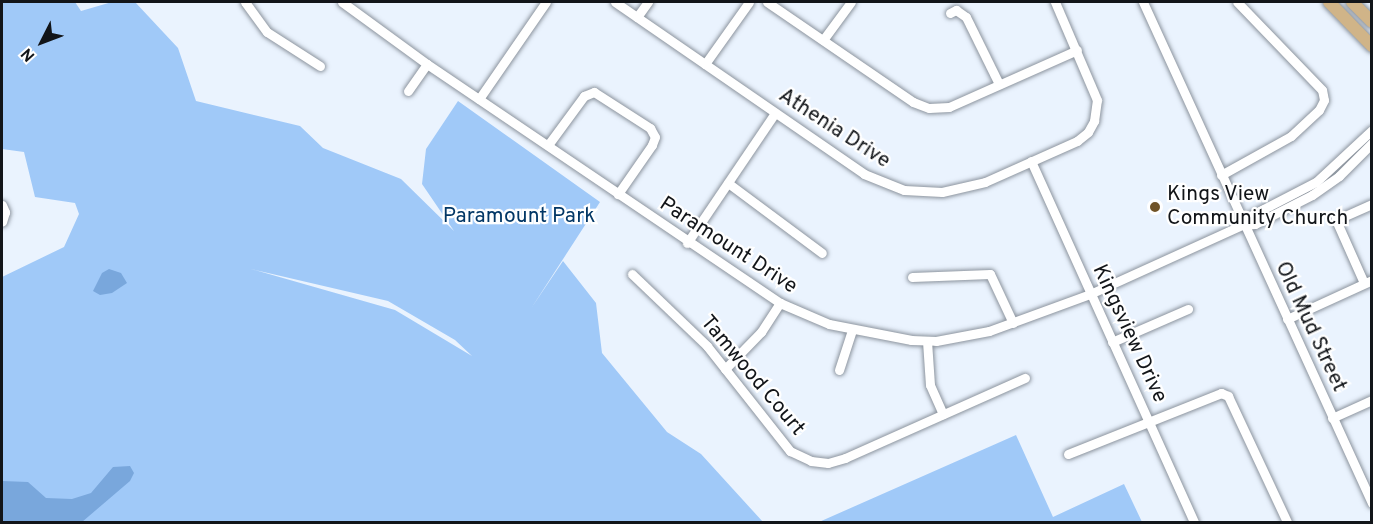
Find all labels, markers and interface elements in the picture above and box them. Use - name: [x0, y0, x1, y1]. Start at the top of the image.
- north arrow: [12, 12, 72, 72]
- text: N: [17, 43, 40, 65]
- street label: Athenia Drive: [773, 84, 895, 174]
- place label: Kings View Community Church: [1167, 182, 1348, 232]
- street label: Paramount Drive: [654, 192, 802, 300]
- marker: Kings View Community Church: [1148, 200, 1162, 214]
- park label: Paramount Park: [443, 204, 595, 230]
- street label: Old Mud Street: [1269, 258, 1351, 396]
- street label: Kingsview Drive: [1086, 261, 1172, 407]
- street label: Tamwood Court: [694, 311, 810, 441]

